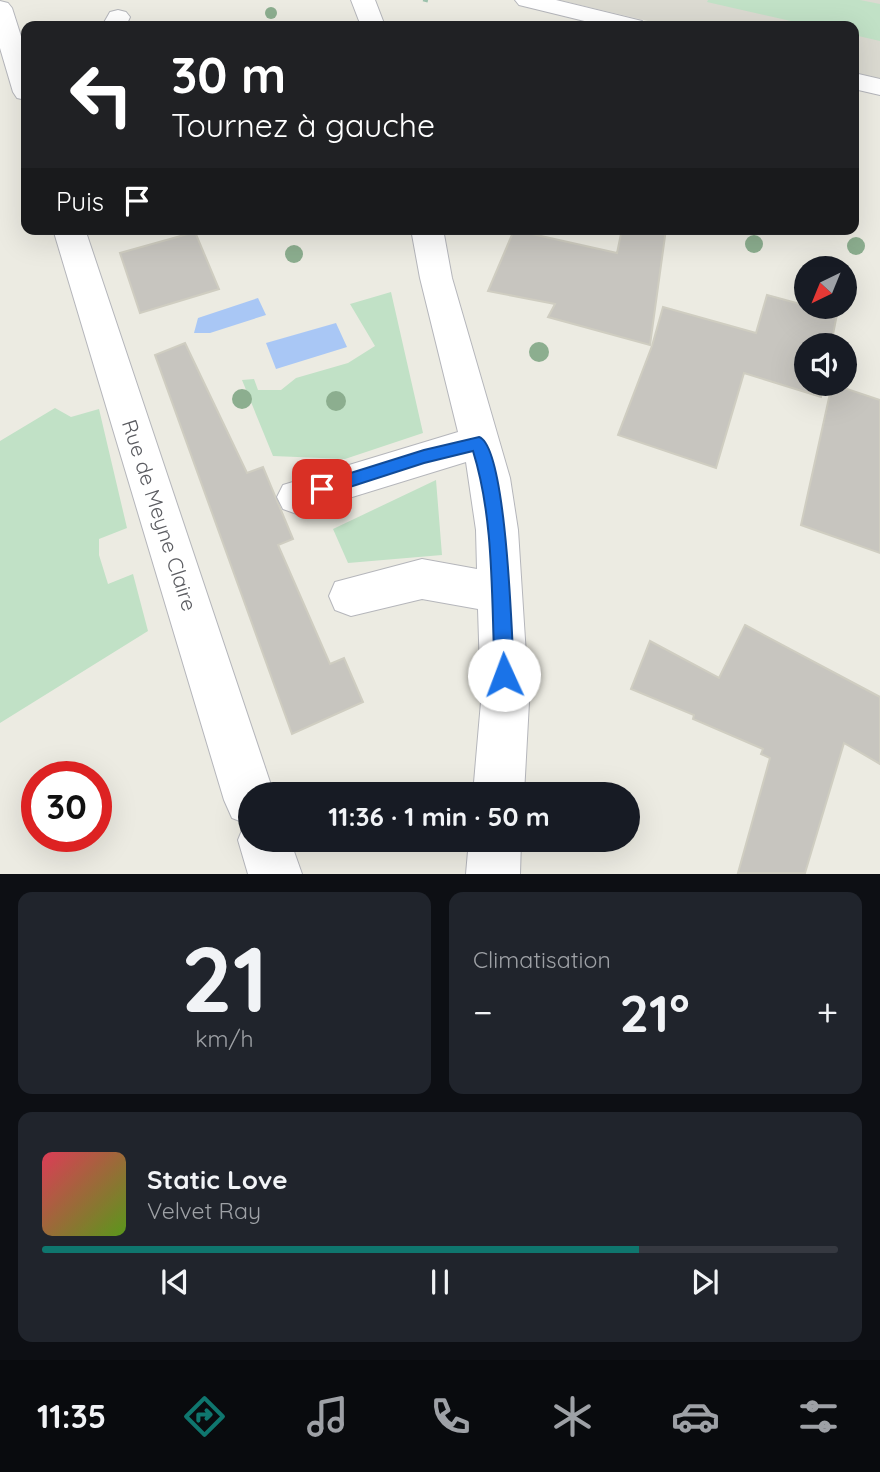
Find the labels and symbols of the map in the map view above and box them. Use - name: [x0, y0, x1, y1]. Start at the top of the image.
- north arrow: [794, 256, 858, 318]
- street label: Rue de Meyne Claire: [117, 416, 203, 614]
- pin: [292, 459, 352, 519]
- position arrow: [467, 638, 541, 712]
- speed limit sign: 30: [21, 761, 112, 852]

